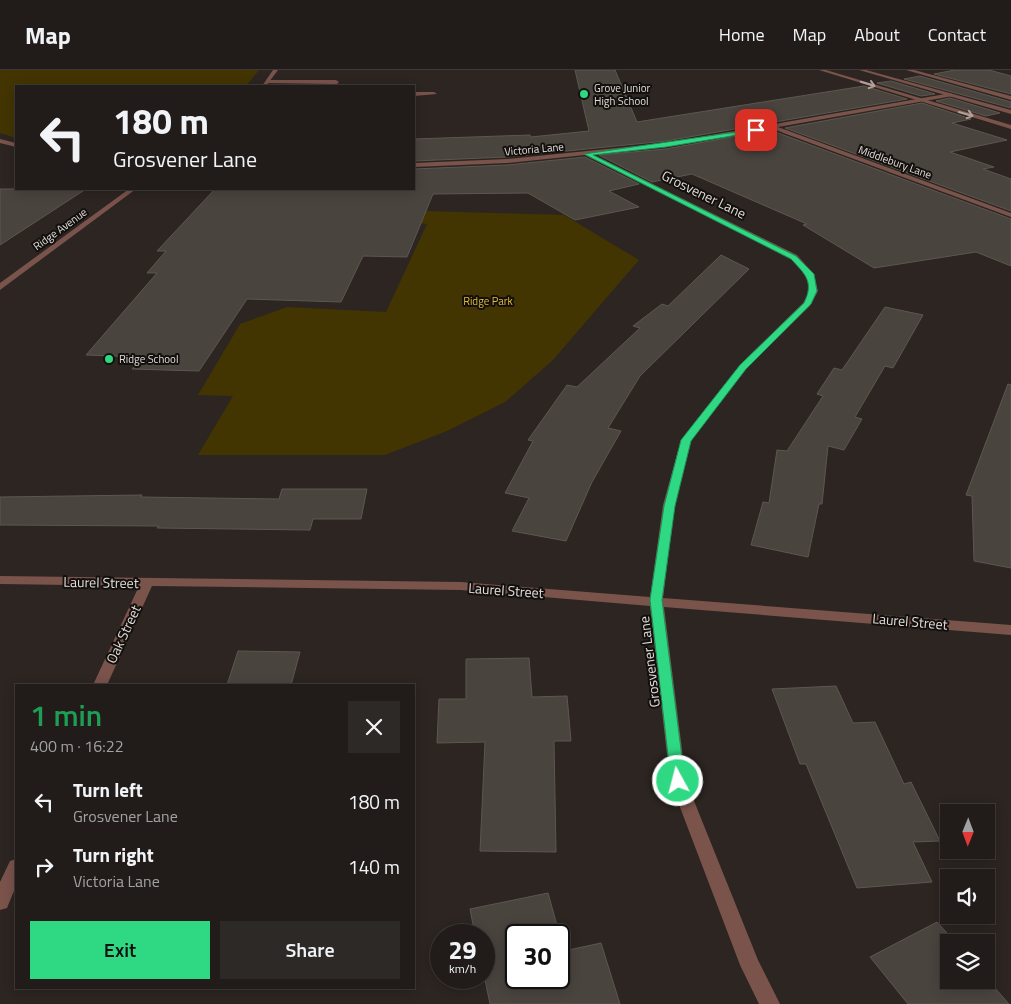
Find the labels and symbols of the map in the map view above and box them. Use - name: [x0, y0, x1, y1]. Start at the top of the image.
- place label: Grove Junior High School: [594, 80, 650, 109]
- one-way arrow: [859, 80, 875, 90]
- marker: Grove Junior High School: [578, 88, 590, 100]
- pin: [735, 109, 777, 151]
- one-way arrow: [957, 109, 973, 119]
- street label: Victoria Lane: [504, 138, 565, 160]
- street label: Middlebury Lane: [856, 141, 934, 183]
- street label: Grosvener Lane: [658, 164, 750, 224]
- street label: Ridge Avenue: [30, 204, 91, 254]
- park label: Ridge Park: [463, 293, 514, 309]
- place label: Ridge School: [119, 351, 178, 367]
- marker: Ridge School: [103, 353, 115, 365]
- street label: Laurel Street: [63, 571, 139, 593]
- street label: Laurel Street: [468, 577, 544, 603]
- street label: Oak Street: [100, 601, 146, 667]
- street label: Laurel Street: [872, 607, 949, 635]
- street label: Grosvener Lane: [633, 615, 665, 709]
- position arrow: [651, 754, 703, 806]
- north arrow: [940, 804, 995, 859]
- speed limit sign: 30: [505, 924, 570, 989]

